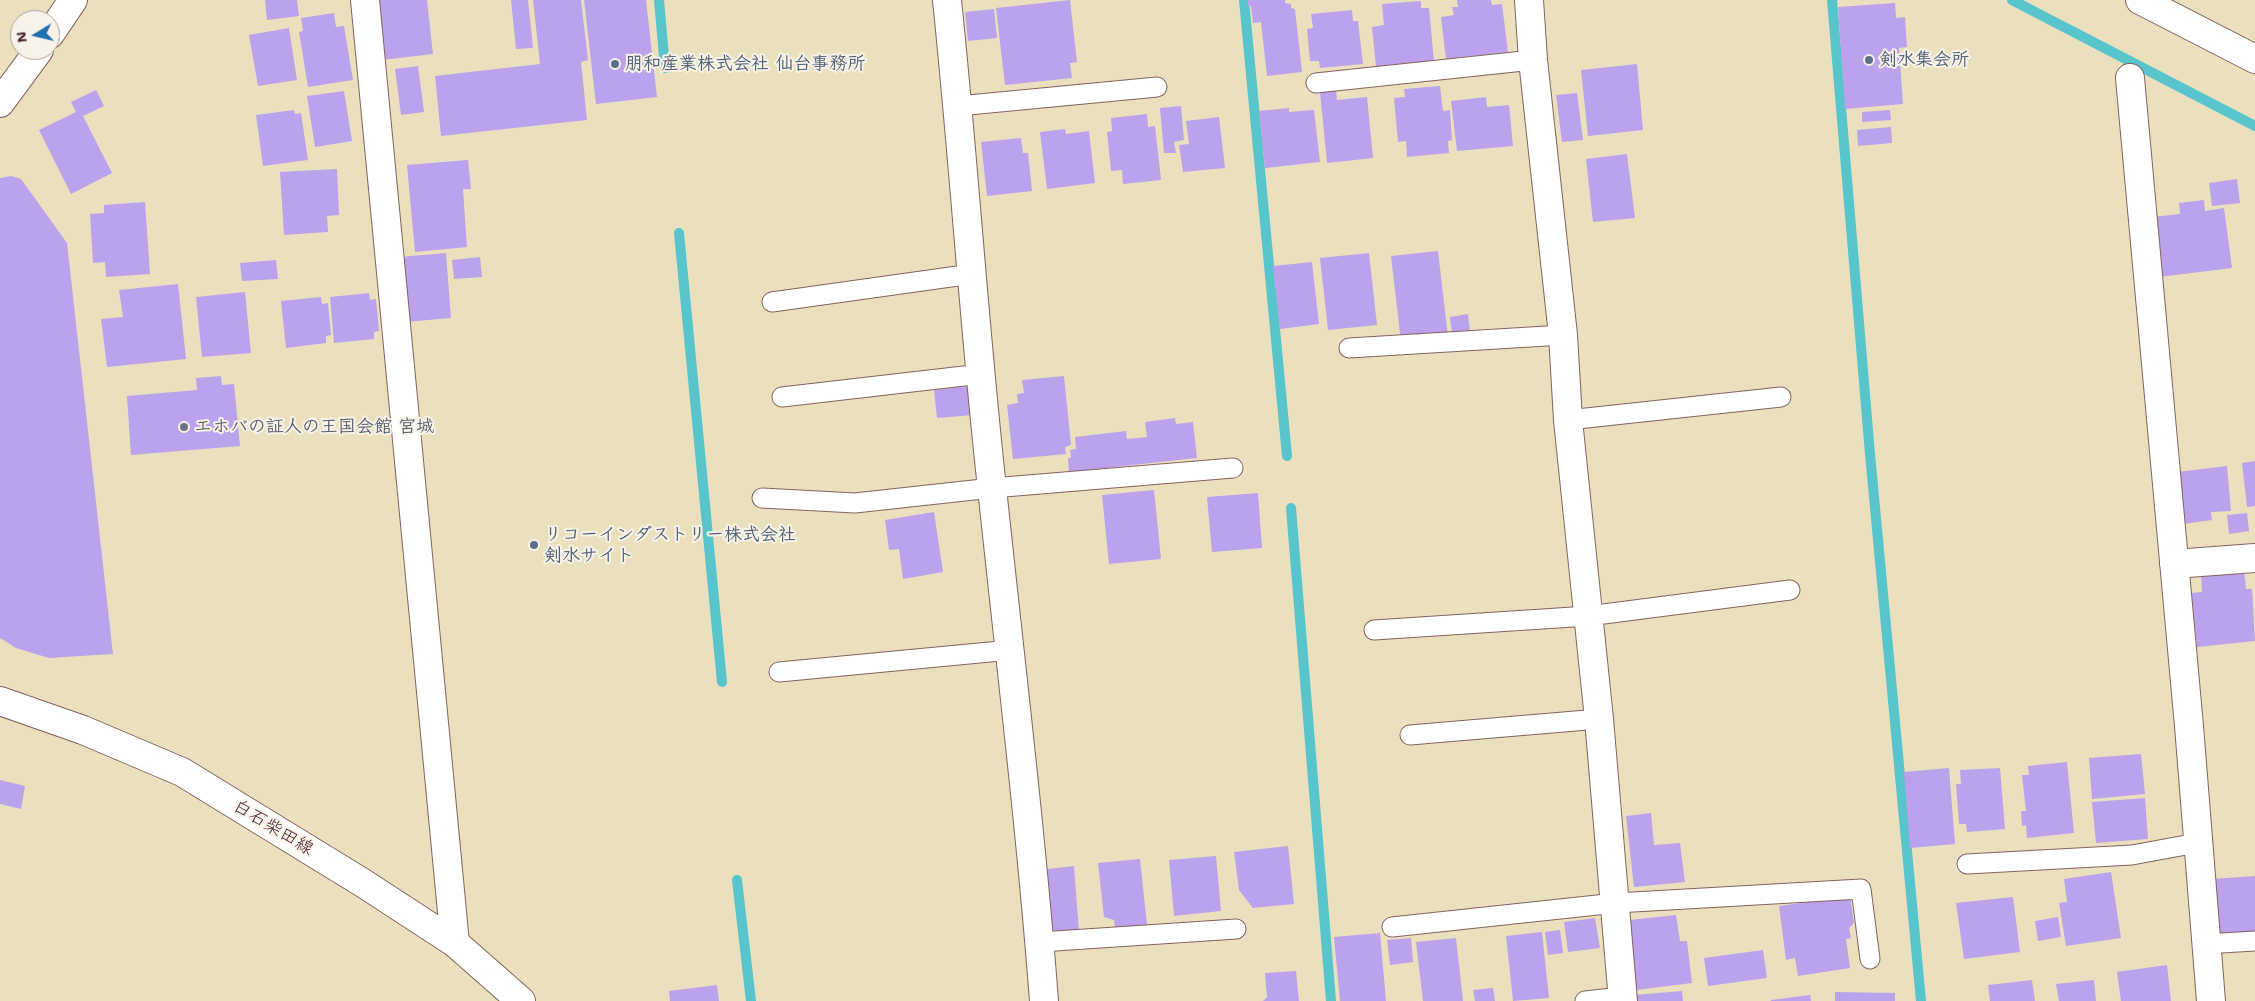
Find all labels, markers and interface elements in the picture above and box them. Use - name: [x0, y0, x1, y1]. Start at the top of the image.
- north arrow: [10, 10, 60, 60]
- text: N: [11, 30, 31, 44]
- place label: 剣水集会所: [1879, 49, 1969, 71]
- place label: 朋和産業株式会社 仙台事務所: [625, 53, 865, 75]
- marker: 剣水集会所: [1863, 54, 1875, 66]
- marker: 朋和産業株式会社 仙台事務所: [609, 58, 621, 70]
- place label: エホバの証人の王国会館 宮城: [194, 416, 434, 438]
- marker: エホバの証人の王国会館 宮城: [178, 421, 190, 433]
- place label: リコーインダストリー株式会社 剣水サイト: [544, 524, 796, 566]
- marker: リコーインダストリー株式会社 剣水サイト: [528, 539, 540, 551]
- street label: 白石柴田線: [229, 796, 317, 860]

